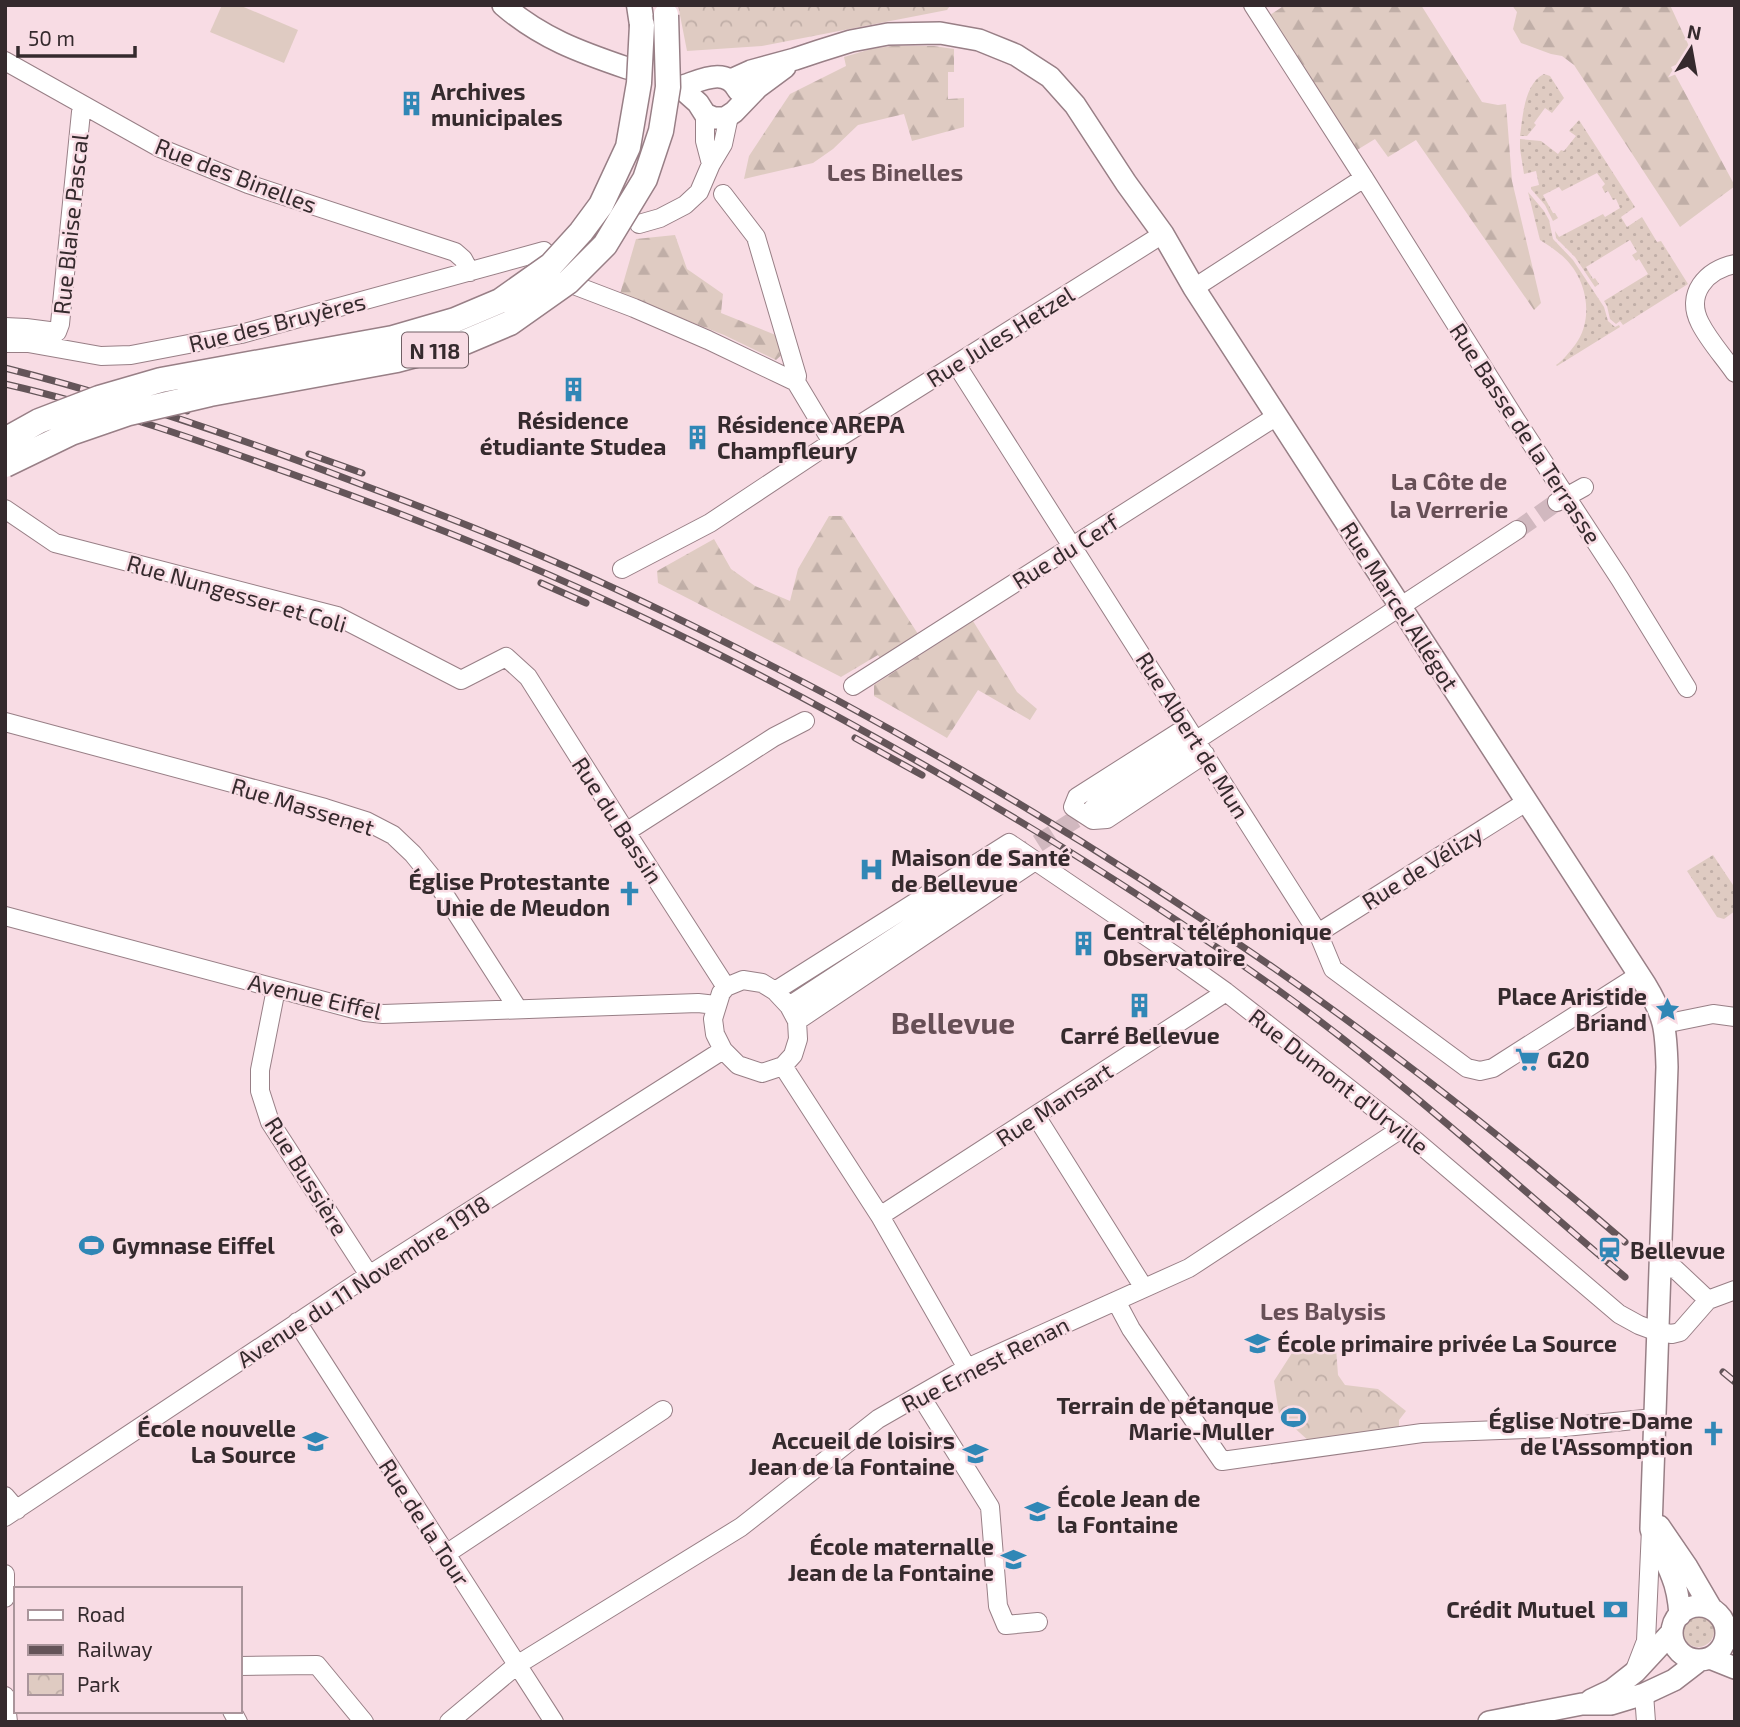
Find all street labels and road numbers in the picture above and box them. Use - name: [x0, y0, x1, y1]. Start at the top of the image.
- street label: Rue des Binelles: [151, 131, 321, 219]
- street label: Rue Blaise Pascal: [47, 132, 93, 316]
- street label: Rue Jules Hetzel: [921, 279, 1079, 393]
- street label: Rue des Bruyères: [186, 287, 368, 357]
- street label: Rue Basse de la Terrasse: [1444, 318, 1608, 548]
- road number: N 118: [402, 332, 468, 368]
- street label: Rue du Cerf: [1007, 507, 1124, 595]
- street label: Rue Marcel Allégot: [1335, 516, 1465, 696]
- street label: Rue Nungesser et Coli: [124, 548, 350, 638]
- street label: Rue Albert de Mun: [1130, 646, 1256, 824]
- street label: Rue du Bassin: [567, 751, 669, 889]
- street label: Rue Massenet: [228, 771, 378, 841]
- street label: Rue de Vélizy: [1357, 819, 1487, 915]
- street label: Avenue Eiffel: [246, 967, 385, 1025]
- street label: Rue Dumont d'Urville: [1244, 1002, 1434, 1160]
- street label: Rue Mansart: [990, 1056, 1118, 1152]
- street label: Rue Bussière: [259, 1111, 355, 1241]
- street label: Avenue du 11 Novembre 1918: [231, 1189, 495, 1373]
- street label: Rue Ernest Renan: [897, 1310, 1073, 1418]
- street label: Rue de la Tour: [374, 1453, 476, 1591]

